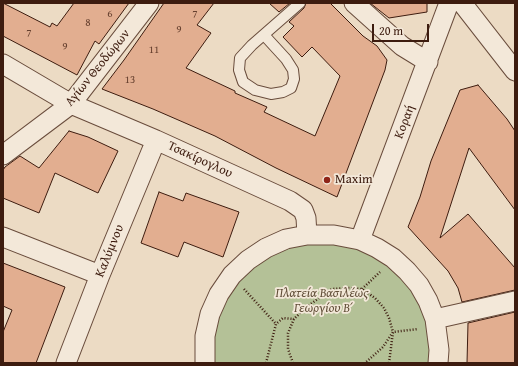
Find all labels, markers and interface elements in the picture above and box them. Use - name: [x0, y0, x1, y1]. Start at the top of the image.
- house number: 6: [107, 7, 113, 21]
- house number: 7: [192, 7, 198, 21]
- house number: 8: [85, 16, 91, 30]
- scale bar: [374, 16, 431, 42]
- text: 20 m: [379, 22, 403, 39]
- house number: 9: [176, 23, 182, 37]
- house number: 7: [26, 26, 32, 40]
- street label: Αγίων Θεοδώρων: [62, 26, 134, 110]
- house number: 9: [62, 40, 68, 54]
- house number: 11: [149, 43, 159, 57]
- house number: 13: [125, 73, 135, 87]
- street label: Κοραή: [391, 103, 419, 141]
- street label: Τσακίρογλου: [165, 138, 235, 182]
- place label: Maxim: [335, 172, 373, 188]
- marker: Maxim: [322, 175, 332, 185]
- street label: Καλύμνου: [92, 222, 128, 280]
- park label: Πλατεία Βασιλέως Γεωργίου Β΄: [275, 286, 369, 317]

